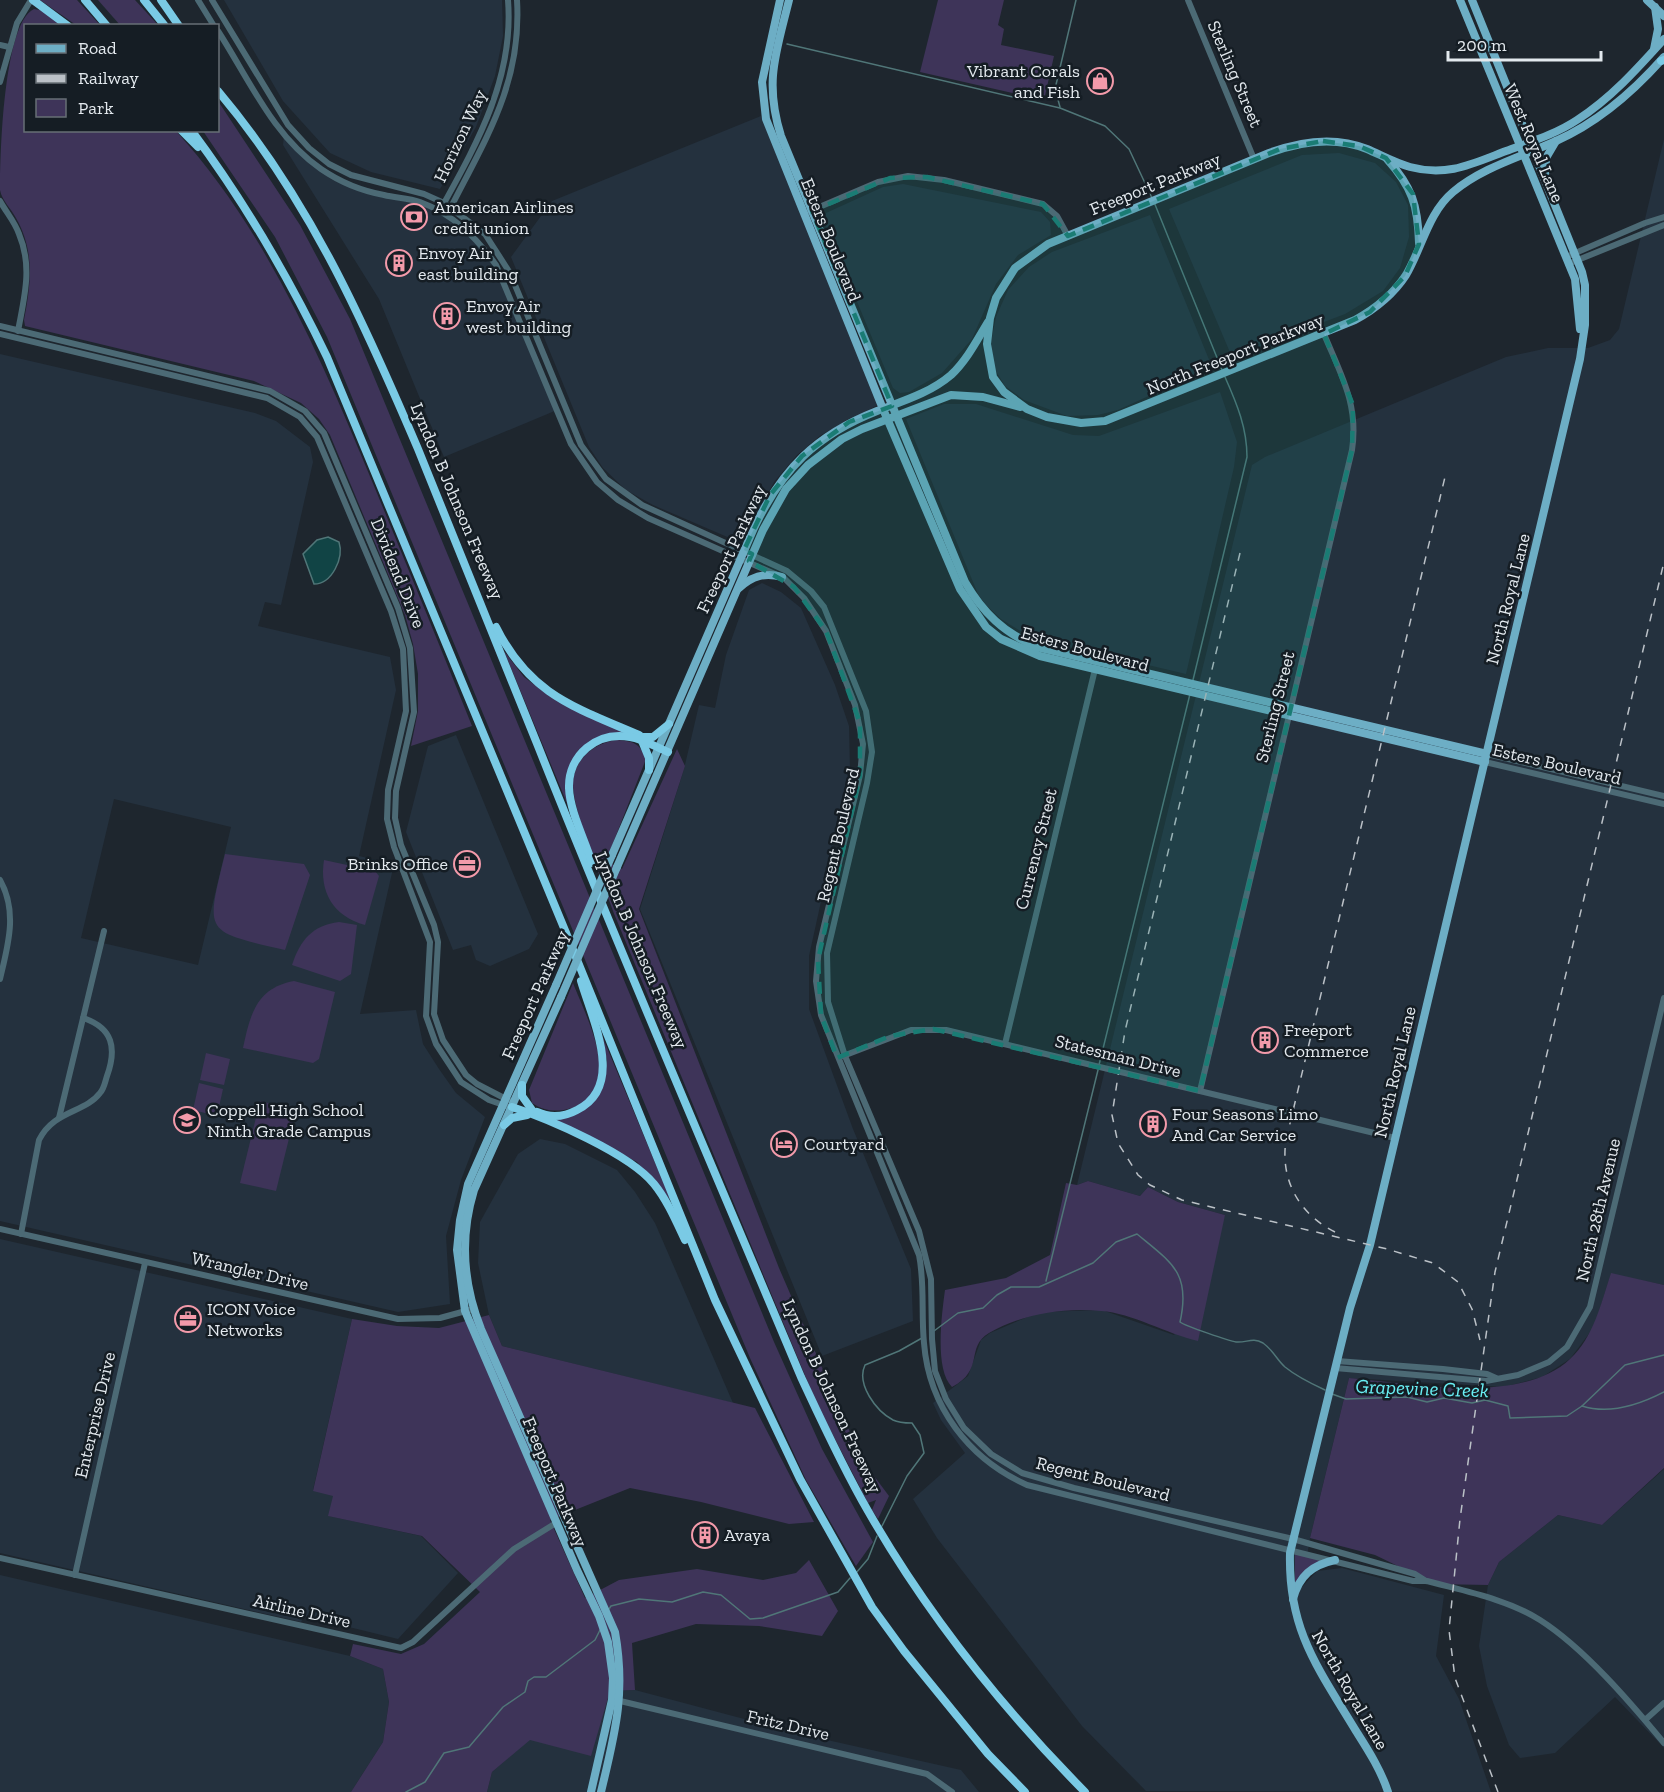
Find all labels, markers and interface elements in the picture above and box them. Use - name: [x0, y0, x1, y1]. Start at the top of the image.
- street label: Sterling Street: [1203, 17, 1267, 131]
- legend: [24, 24, 219, 132]
- scale bar: [1448, 24, 1601, 62]
- text: 200 m: [1457, 34, 1507, 56]
- text: Road: [78, 37, 117, 59]
- place label: Vibrant Corals and Fish: [966, 60, 1080, 103]
- shop icon: Vibrant Corals and Fish: [1085, 66, 1115, 96]
- text: Railway: [78, 67, 140, 89]
- street label: West Royal Lane: [1499, 80, 1569, 206]
- street label: Horizon Way: [429, 85, 491, 186]
- text: Park: [78, 97, 114, 119]
- street label: Freeport Parkway: [1086, 147, 1224, 220]
- street label: Esters Boulevard: [796, 175, 866, 305]
- place label: American Airlines credit union: [434, 196, 574, 239]
- bank icon: American Airlines credit union: [399, 202, 429, 232]
- place label: Envoy Air east building: [418, 242, 519, 285]
- building icon: Envoy Air east building: [384, 248, 414, 278]
- place label: Envoy Air west building: [466, 295, 571, 338]
- building icon: Envoy Air west building: [432, 301, 462, 331]
- street label: North Freeport Parkway: [1143, 308, 1328, 400]
- street label: Lyndon B Johnson Freeway: [406, 399, 509, 603]
- street label: Freeport Parkway: [692, 481, 771, 617]
- street label: Dividend Drive: [366, 515, 430, 631]
- street label: North Royal Lane: [1481, 531, 1535, 667]
- street label: Esters Boulevard: [1019, 621, 1151, 677]
- street label: Sterling Street: [1251, 649, 1300, 765]
- street label: Esters Boulevard: [1490, 738, 1624, 790]
- street label: Regent Boulevard: [812, 766, 864, 904]
- street label: Currency Street: [1010, 786, 1062, 912]
- street label: Lyndon B Johnson Freeway: [590, 848, 693, 1052]
- office icon: Brinks Office: [452, 849, 482, 879]
- place label: Brinks Office: [347, 853, 448, 875]
- street label: Freeport Parkway: [497, 926, 574, 1063]
- street label: North Royal Lane: [1369, 1004, 1421, 1140]
- place label: Freeport Commerce: [1284, 1019, 1369, 1062]
- building icon: Freeport Commerce: [1250, 1025, 1280, 1055]
- street label: Statesman Drive: [1053, 1030, 1183, 1082]
- place label: Coppell High School Ninth Grade Campus: [207, 1099, 371, 1142]
- place label: Four Seasons Limo And Car Service: [1172, 1103, 1318, 1146]
- school or university icon: Coppell High School Ninth Grade Campus: [172, 1105, 202, 1135]
- building icon: Four Seasons Limo And Car Service: [1138, 1109, 1168, 1139]
- hotel icon: Courtyard: [769, 1129, 799, 1159]
- place label: Courtyard: [804, 1133, 885, 1155]
- street label: North 28th Avenue: [1571, 1136, 1625, 1284]
- street label: Wrangler Drive: [189, 1247, 311, 1295]
- street label: Lyndon B Johnson Freeway: [777, 1296, 887, 1497]
- place label: ICON Voice Networks: [207, 1298, 295, 1341]
- office icon: ICON Voice Networks: [173, 1304, 203, 1334]
- street label: Enterprise Drive: [70, 1350, 120, 1480]
- water label: Grapevine Creek: [1355, 1374, 1489, 1402]
- street label: Freeport Parkway: [518, 1414, 593, 1551]
- street label: Regent Boulevard: [1034, 1452, 1172, 1506]
- building icon: Avaya: [690, 1520, 720, 1550]
- place label: Avaya: [724, 1524, 771, 1546]
- street label: Airline Drive: [251, 1589, 353, 1633]
- street label: North Royal Lane: [1307, 1626, 1393, 1754]
- street label: Fritz Drive: [745, 1705, 831, 1745]

